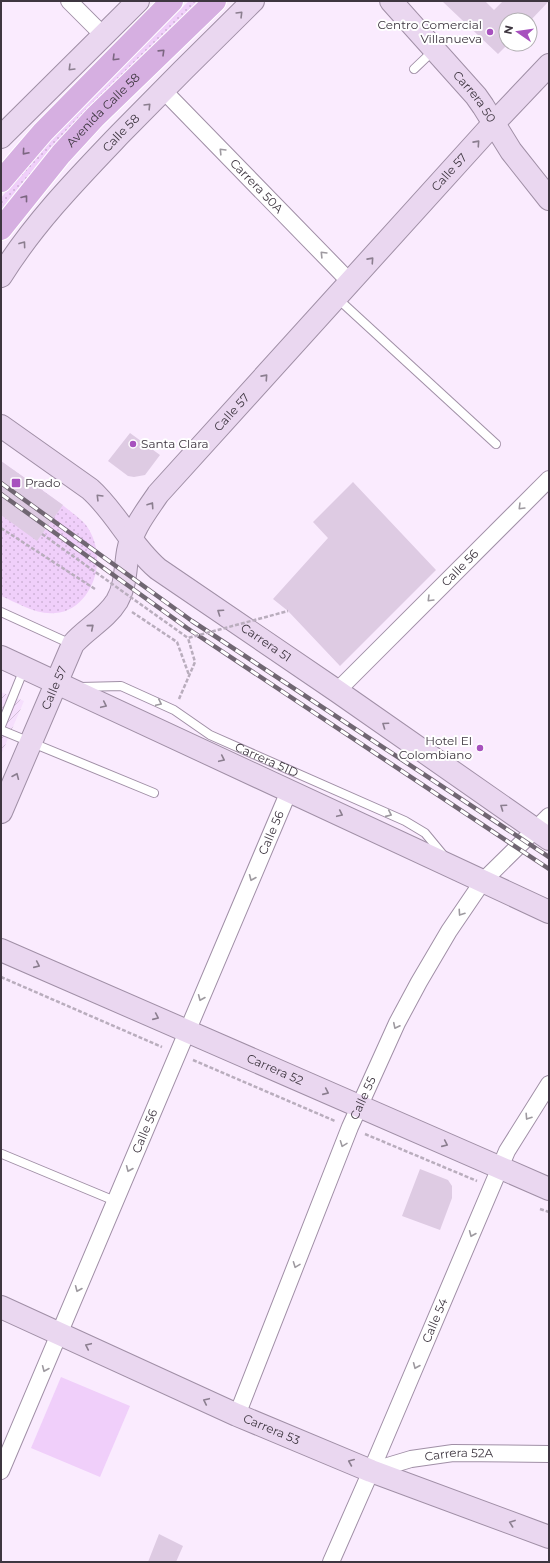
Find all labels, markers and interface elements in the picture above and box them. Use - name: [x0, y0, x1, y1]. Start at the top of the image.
- one-way arrow: [235, 11, 243, 19]
- north arrow: [498, 12, 538, 52]
- place label: Centro Comercial Villanueva: [378, 17, 482, 46]
- text: N: [500, 24, 516, 36]
- marker: Centro Comercial Villanueva: [485, 27, 495, 37]
- one-way arrow: [157, 49, 165, 57]
- one-way arrow: [112, 53, 120, 61]
- one-way arrow: [68, 63, 76, 71]
- street label: Carrera 50: [450, 67, 499, 125]
- street label: Avenida Calle 58: [63, 71, 143, 151]
- one-way arrow: [143, 103, 151, 111]
- street label: Calle 58: [100, 111, 142, 155]
- one-way arrow: [472, 140, 480, 148]
- one-way arrow: [22, 147, 30, 155]
- one-way arrow: [219, 148, 227, 156]
- street label: Calle 57: [428, 150, 470, 194]
- street label: Carrera 50A: [227, 155, 287, 216]
- one-way arrow: [20, 195, 27, 202]
- one-way arrow: [18, 241, 25, 248]
- one-way arrow: [320, 251, 328, 259]
- one-way arrow: [366, 257, 373, 264]
- one-way arrow: [260, 374, 267, 382]
- street label: Calle 57: [210, 390, 253, 434]
- place label: Santa Clara: [141, 436, 209, 451]
- marker: Santa Clara: [128, 439, 138, 449]
- place label: Prado: [25, 475, 60, 490]
- marker: Prado: [10, 477, 22, 489]
- one-way arrow: [96, 494, 104, 502]
- one-way arrow: [519, 502, 526, 510]
- one-way arrow: [146, 503, 153, 510]
- street label: Calle 56: [438, 546, 481, 589]
- one-way arrow: [427, 594, 435, 602]
- one-way arrow: [217, 609, 224, 617]
- street label: Carrera 51: [238, 620, 294, 665]
- one-way arrow: [87, 625, 94, 632]
- street label: Calle 57: [38, 664, 70, 712]
- one-way arrow: [154, 698, 162, 706]
- one-way arrow: [99, 700, 107, 708]
- one-way arrow: [382, 723, 389, 730]
- place label: Hotel El Colombiano: [399, 733, 472, 762]
- street label: Carrera 51D: [233, 739, 301, 780]
- marker: Hotel El Colombiano: [475, 743, 485, 753]
- one-way arrow: [217, 754, 225, 762]
- one-way arrow: [11, 772, 19, 780]
- one-way arrow: [500, 804, 507, 812]
- street label: Calle 56: [255, 808, 287, 857]
- one-way arrow: [335, 809, 343, 817]
- one-way arrow: [384, 809, 392, 817]
- one-way arrow: [249, 875, 257, 882]
- one-way arrow: [458, 909, 466, 916]
- one-way arrow: [32, 960, 40, 968]
- one-way arrow: [198, 994, 206, 1001]
- one-way arrow: [152, 1013, 159, 1021]
- one-way arrow: [393, 1021, 401, 1029]
- street label: Carrera 52: [245, 1050, 306, 1088]
- street label: Calle 55: [346, 1074, 379, 1122]
- one-way arrow: [322, 1087, 330, 1095]
- street label: Calle 56: [128, 1107, 160, 1155]
- one-way arrow: [525, 1113, 533, 1120]
- one-way arrow: [441, 1139, 449, 1147]
- one-way arrow: [340, 1141, 348, 1148]
- one-way arrow: [126, 1165, 134, 1173]
- one-way arrow: [469, 1229, 477, 1237]
- one-way arrow: [292, 1262, 300, 1269]
- one-way arrow: [75, 1285, 83, 1292]
- street label: Calle 54: [418, 1296, 451, 1345]
- one-way arrow: [85, 1343, 92, 1351]
- one-way arrow: [412, 1363, 420, 1370]
- one-way arrow: [41, 1365, 49, 1372]
- one-way arrow: [203, 1397, 210, 1405]
- street label: Carrera 53: [241, 1410, 303, 1448]
- street label: Carrera 52A: [424, 1445, 494, 1464]
- one-way arrow: [348, 1459, 355, 1467]
- one-way arrow: [509, 1519, 516, 1528]

